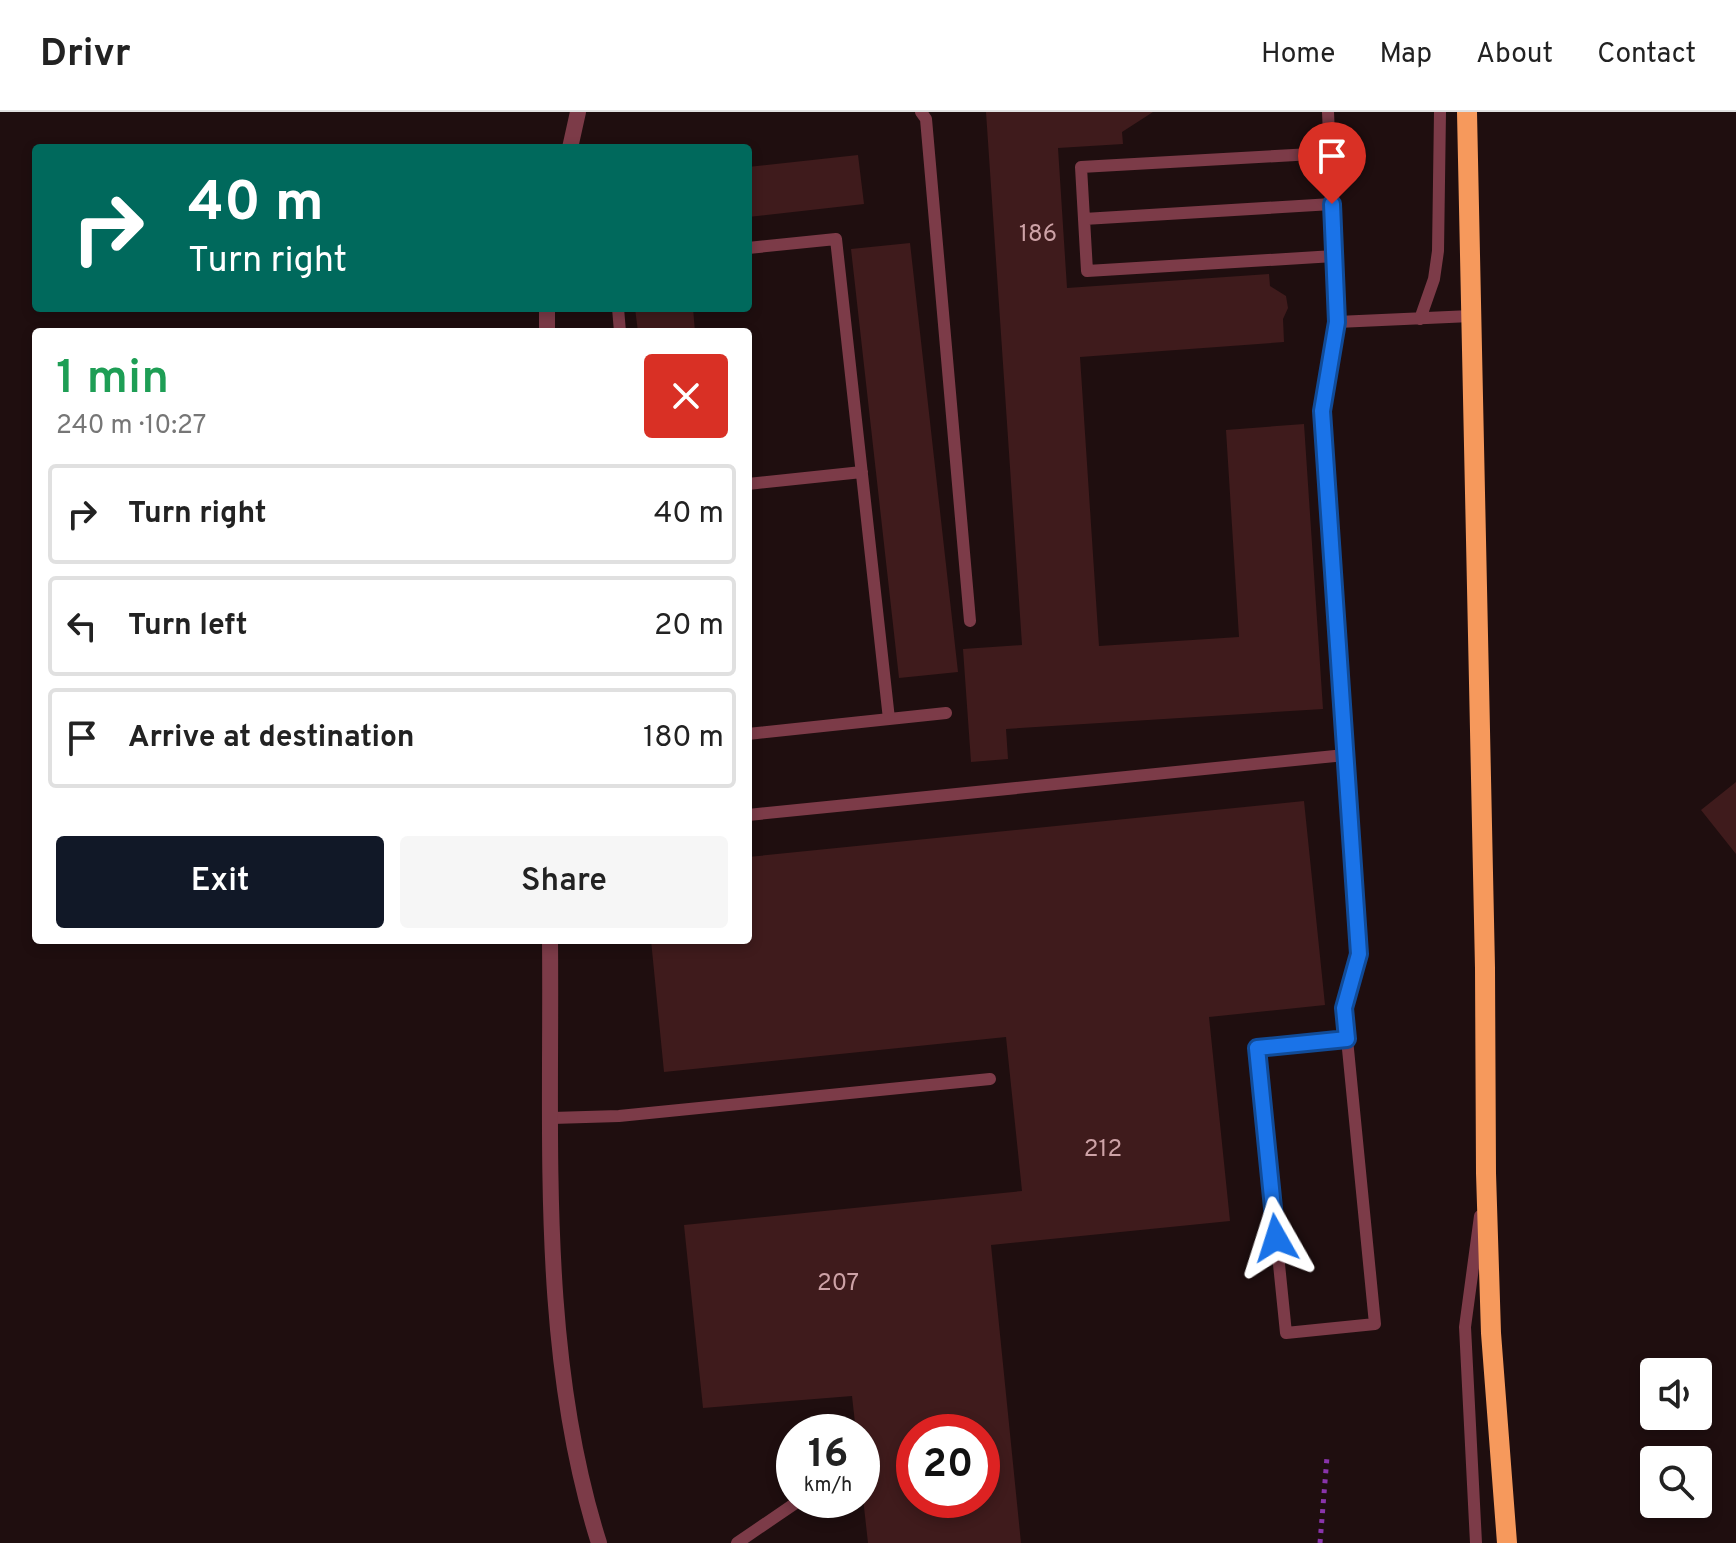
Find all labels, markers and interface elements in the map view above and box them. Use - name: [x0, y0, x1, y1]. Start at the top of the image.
- text: Drivr: [40, 31, 131, 80]
- text: Home: [1261, 37, 1335, 73]
- text: Map: [1379, 37, 1432, 73]
- text: About: [1476, 37, 1553, 73]
- text: Contact: [1597, 37, 1696, 73]
- pin: [1298, 122, 1366, 204]
- icon: arrive: [1310, 134, 1354, 178]
- text: 40 m: [188, 170, 324, 240]
- icon: right: [56, 176, 160, 280]
- house number: 186: [1019, 220, 1057, 250]
- text: Turn right: [188, 239, 347, 285]
- text: 1 min: [56, 350, 169, 410]
- button: close: [644, 354, 728, 438]
- text: 240 m · 10:27: [56, 410, 206, 443]
- icon: right: [60, 492, 104, 536]
- text: Turn right: [128, 496, 266, 533]
- text: 40 m: [654, 496, 724, 533]
- icon: left: [60, 604, 104, 648]
- text: Turn left: [128, 608, 248, 645]
- text: 20 m: [654, 608, 724, 645]
- icon: arrive: [60, 716, 104, 760]
- text: Arrive at destination: [128, 720, 414, 757]
- text: 180 m: [643, 720, 724, 757]
- button: Exit: [56, 836, 384, 928]
- button: Share: [400, 836, 728, 928]
- house number: 212: [1084, 1135, 1122, 1165]
- position arrow: [1234, 1196, 1318, 1280]
- house number: 207: [817, 1269, 859, 1299]
- map controls: [1640, 1358, 1712, 1518]
- button: sound: [1640, 1358, 1712, 1430]
- speed limit sign: 20: [896, 1414, 1000, 1518]
- text: 16: [808, 1431, 848, 1481]
- button: search: [1640, 1446, 1712, 1518]
- text: km/h: [804, 1473, 852, 1499]

